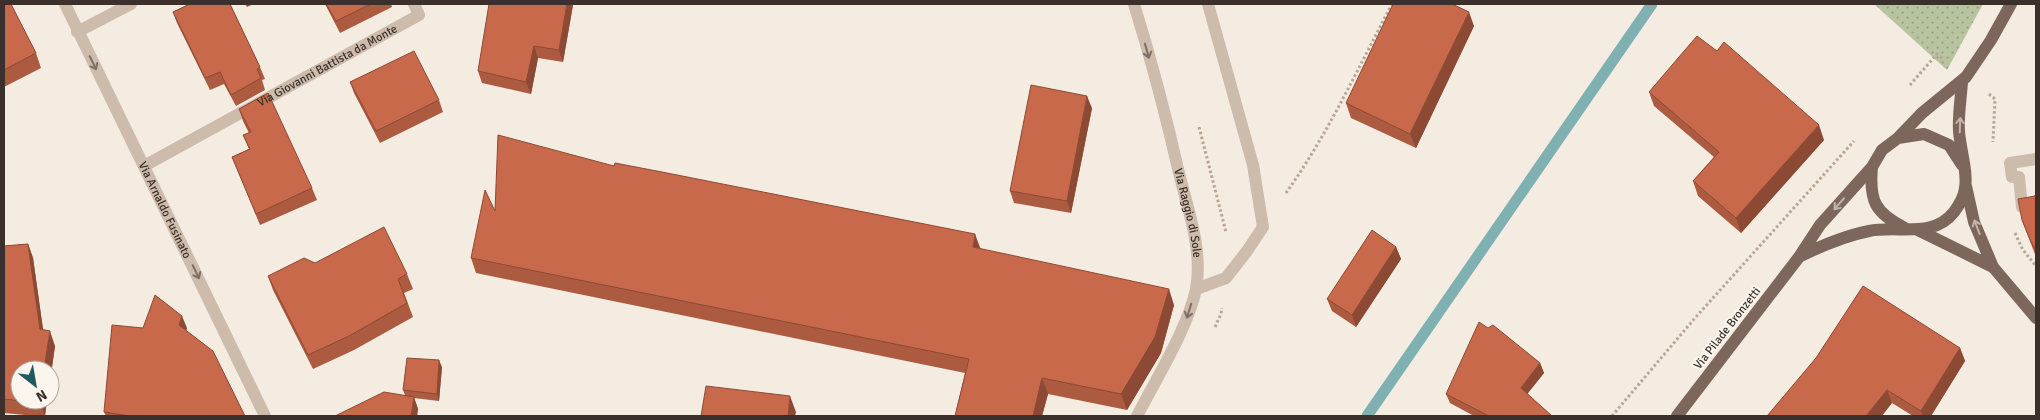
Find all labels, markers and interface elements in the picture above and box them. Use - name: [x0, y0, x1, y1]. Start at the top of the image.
- street label: Via Giovanni Battista da Monte: [255, 21, 400, 110]
- one-way arrow: [1143, 42, 1153, 58]
- one-way arrow: [88, 56, 98, 71]
- one-way arrow: [1955, 117, 1964, 133]
- street label: Via Arnaldo Fusinato: [135, 159, 194, 261]
- street label: Via Raggio di Sole: [1170, 167, 1204, 258]
- one-way arrow: [1833, 197, 1845, 210]
- one-way arrow: [1972, 220, 1981, 236]
- one-way arrow: [191, 264, 201, 279]
- street label: Via Pilade Bronzetti: [1691, 284, 1764, 373]
- one-way arrow: [1184, 302, 1194, 318]
- north arrow: [10, 360, 60, 410]
- text: N: [33, 386, 50, 406]

